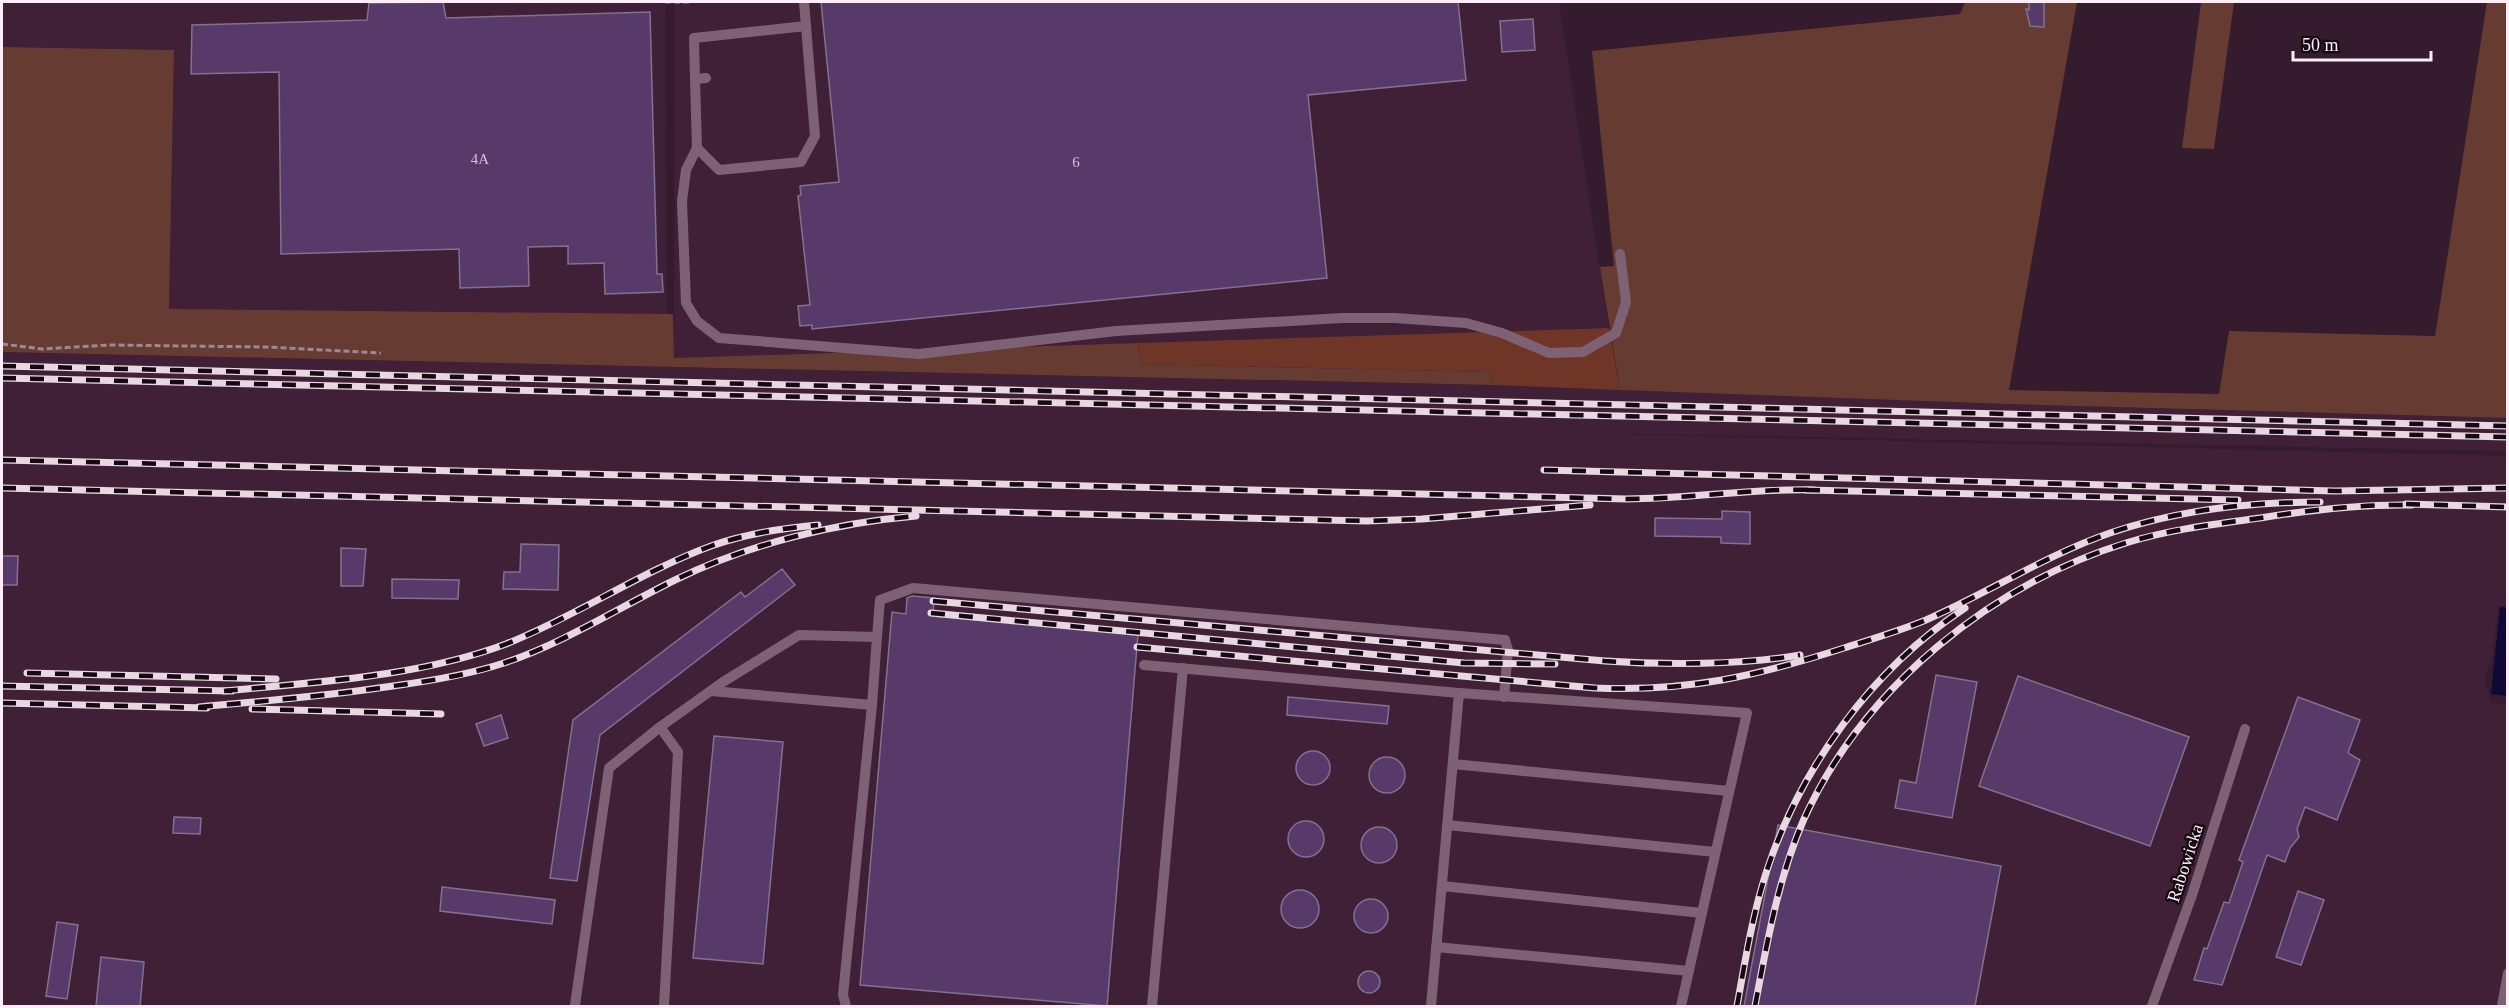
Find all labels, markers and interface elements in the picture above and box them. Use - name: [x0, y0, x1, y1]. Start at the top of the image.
- scale bar: [2293, 24, 2431, 62]
- text: 50 m: [2302, 35, 2339, 55]
- house number: 4A: [471, 151, 489, 167]
- house number: 6: [1072, 154, 1080, 170]
- street label: Rabowicka: [2163, 821, 2207, 905]

